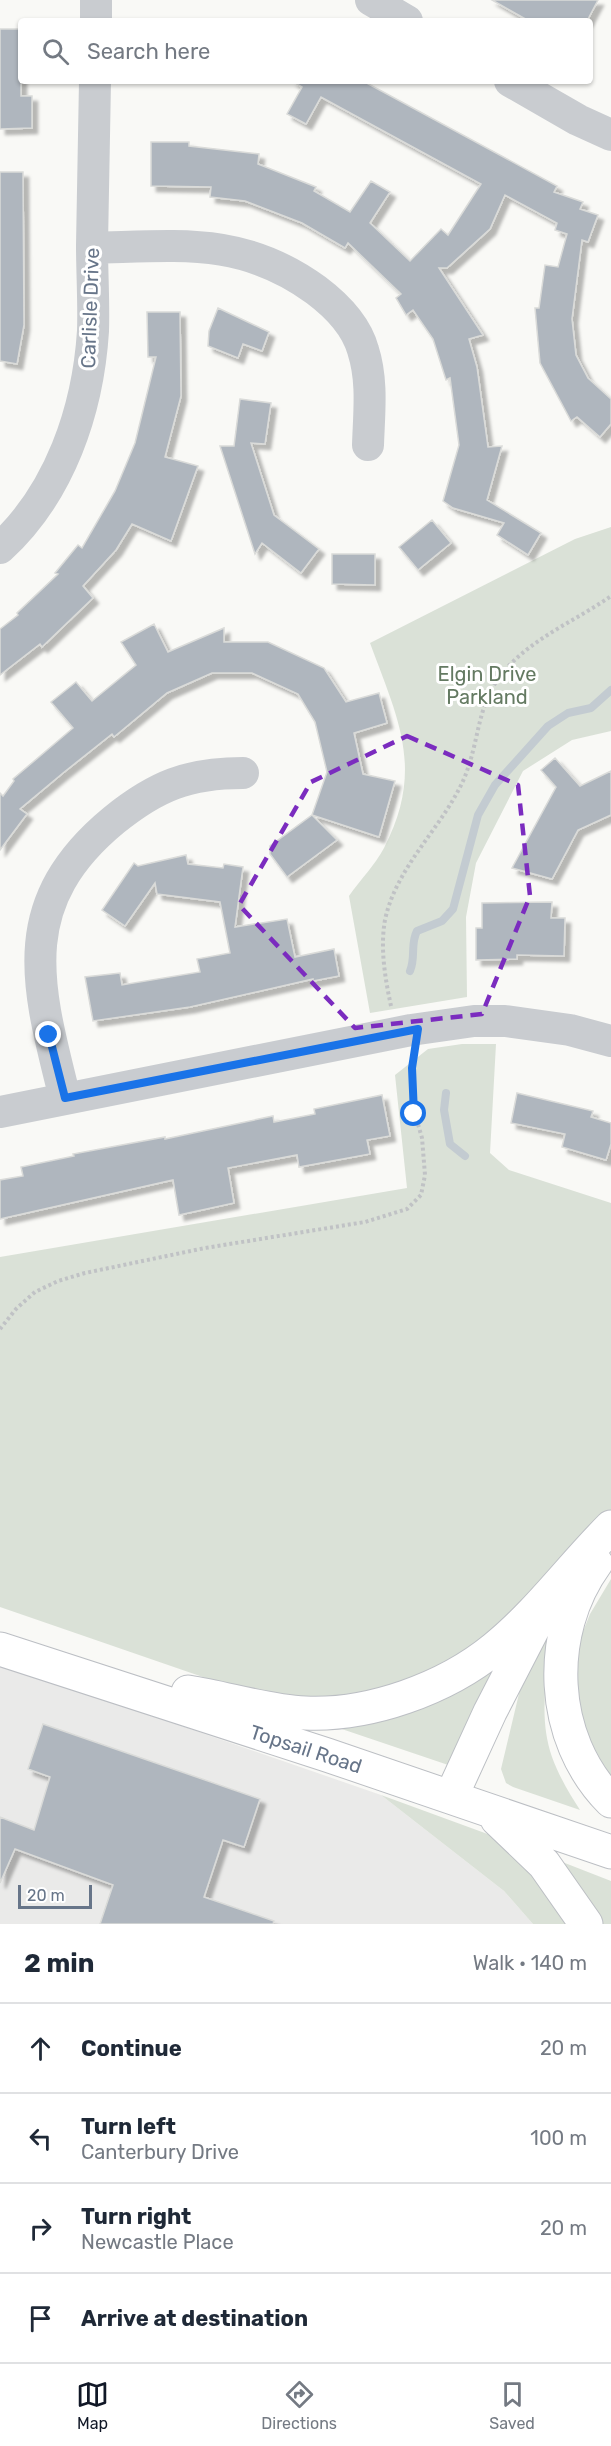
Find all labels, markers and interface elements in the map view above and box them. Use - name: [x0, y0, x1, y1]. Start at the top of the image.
- search box: [18, 18, 593, 84]
- icon: search: [39, 35, 72, 68]
- text: Search here: [87, 38, 210, 65]
- street label: Carlisle Drive: [76, 247, 104, 369]
- park label: Elgin Drive Parkland: [438, 662, 536, 709]
- route end: [35, 1021, 61, 1047]
- route start: [400, 1100, 426, 1126]
- street label: Topsail Road: [247, 1720, 365, 1778]
- scale bar: [18, 1882, 92, 1910]
- text: 20 m: [27, 1886, 65, 1905]
- text: 2 min: [24, 1948, 94, 1979]
- text: Walk · 140 m: [473, 1951, 587, 1975]
- icon: ahead: [24, 2032, 57, 2065]
- text: Continue: [81, 2035, 182, 2062]
- text: 20 m: [540, 2036, 587, 2060]
- text: Turn left: [81, 2113, 176, 2140]
- icon: left: [24, 2122, 57, 2155]
- text: 100 m: [530, 2126, 587, 2150]
- text: Canterbury Drive: [81, 2140, 239, 2164]
- text: Turn right: [81, 2203, 191, 2230]
- icon: right: [24, 2212, 57, 2245]
- text: 20 m: [540, 2216, 587, 2240]
- text: Newcastle Place: [81, 2230, 234, 2254]
- icon: arrive: [24, 2302, 57, 2335]
- text: Arrive at destination: [81, 2305, 308, 2332]
- tab: Map: [76, 2378, 109, 2433]
- tab: Directions: [261, 2378, 337, 2433]
- tab: Saved: [489, 2378, 535, 2433]

